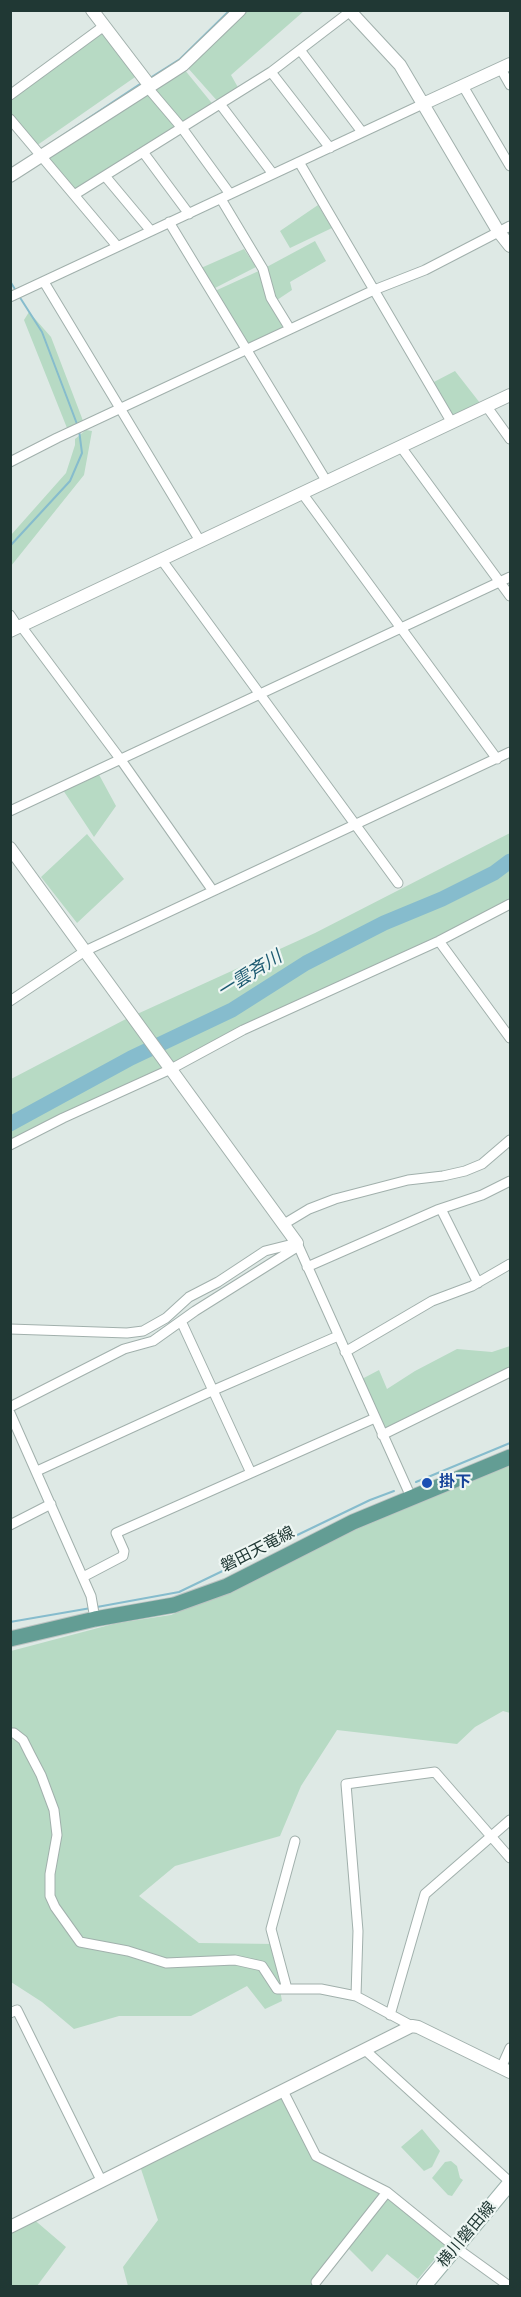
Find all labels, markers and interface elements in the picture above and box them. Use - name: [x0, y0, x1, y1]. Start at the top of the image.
- water label: 一雲斉川: [214, 947, 286, 1003]
- place label: 掛下: [439, 1473, 471, 1493]
- marker: 掛下: [420, 1476, 434, 1490]
- street label: 磐田天竜線: [218, 1523, 298, 1577]
- street label: 横川磐田線: [434, 2198, 500, 2272]

